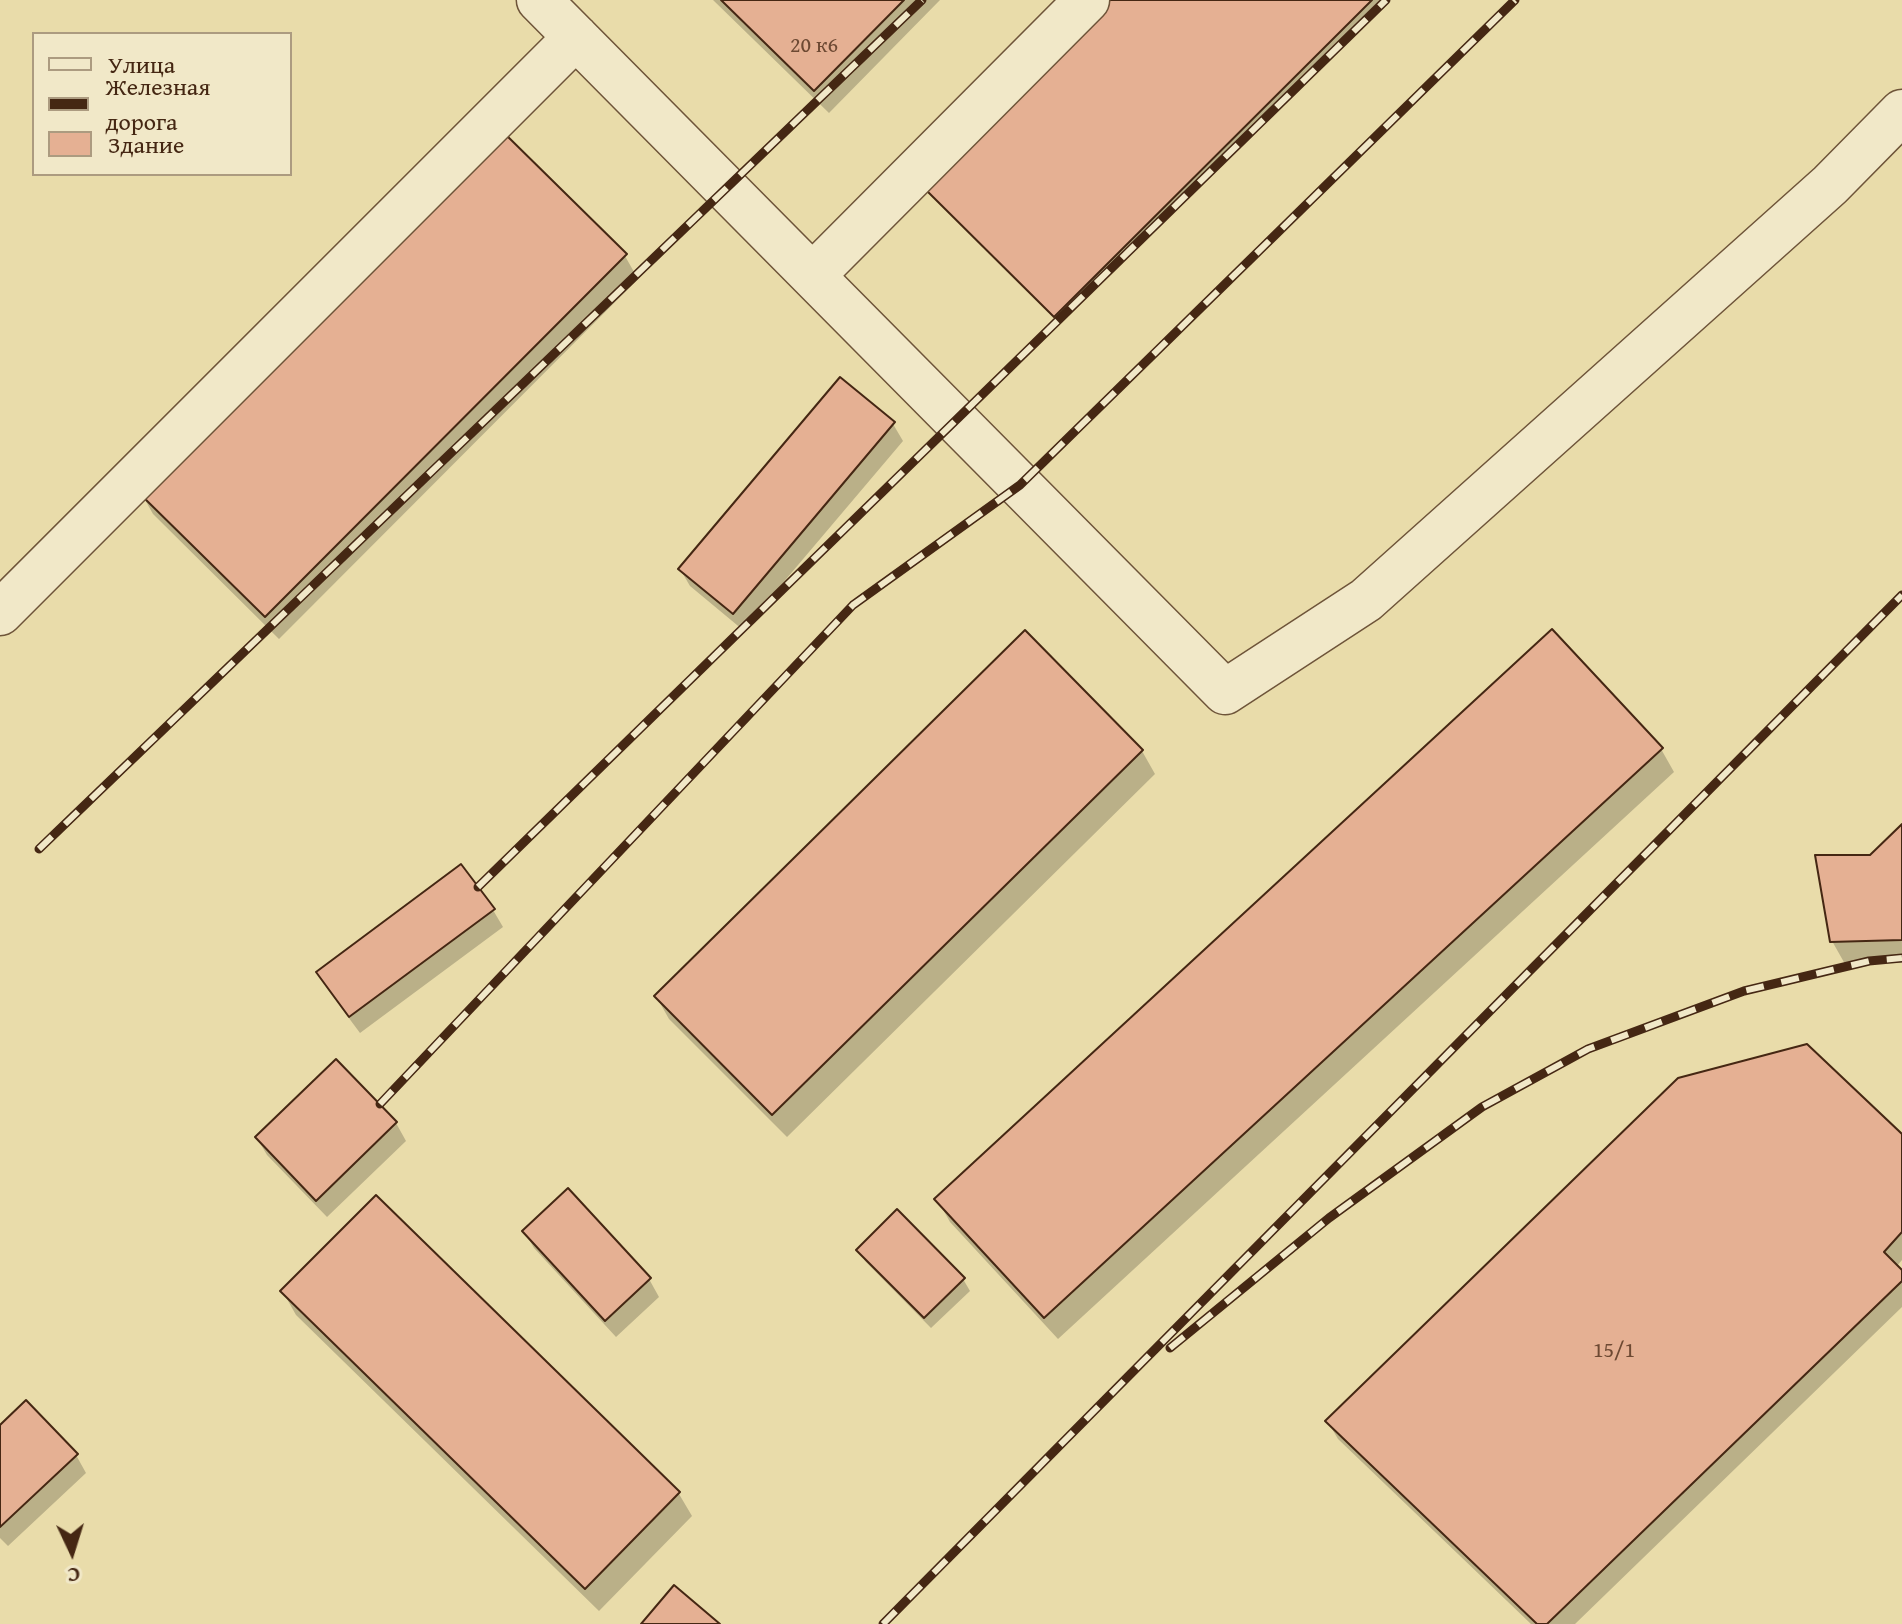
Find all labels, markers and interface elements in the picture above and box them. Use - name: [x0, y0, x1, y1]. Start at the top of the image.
- legend: [32, 32, 292, 176]
- house number: 20 к6: [790, 33, 838, 59]
- text: Улица: [108, 47, 175, 82]
- text: Железная дорога: [105, 69, 210, 139]
- text: Здание: [108, 127, 184, 162]
- house number: 15/1: [1593, 1338, 1635, 1364]
- north arrow: [32, 1512, 112, 1592]
- text: С: [66, 1560, 81, 1592]

